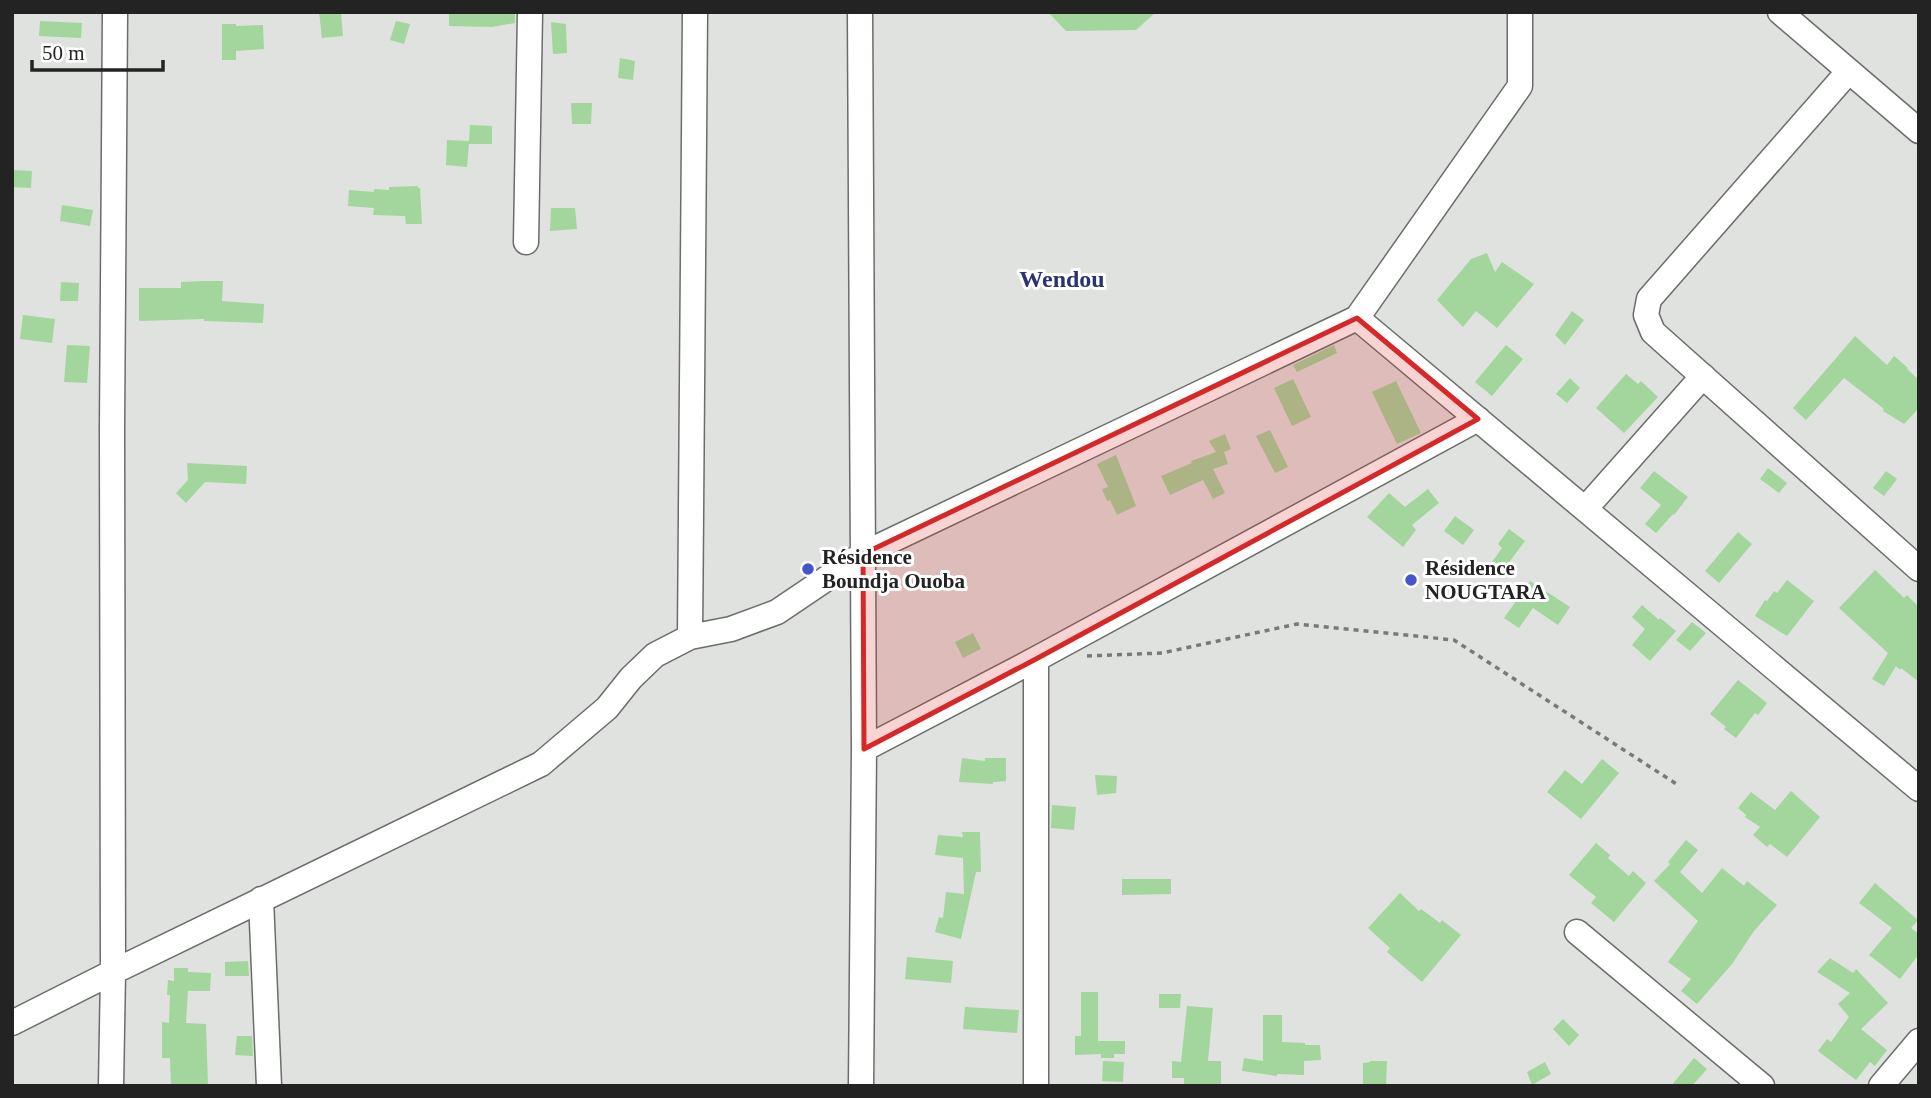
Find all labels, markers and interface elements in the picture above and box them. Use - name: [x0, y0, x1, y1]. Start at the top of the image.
- scale bar: [32, 28, 163, 72]
- text: 50 m: [42, 41, 85, 65]
- district label: Wendou: [1019, 266, 1105, 292]
- place label: Résidence Boundja Ouoba: [822, 545, 965, 593]
- place label: Résidence NOUGTARA: [1425, 556, 1547, 604]
- marker: Résidence Boundja Ouoba: [800, 561, 816, 577]
- marker: Résidence NOUGTARA: [1403, 572, 1419, 588]

